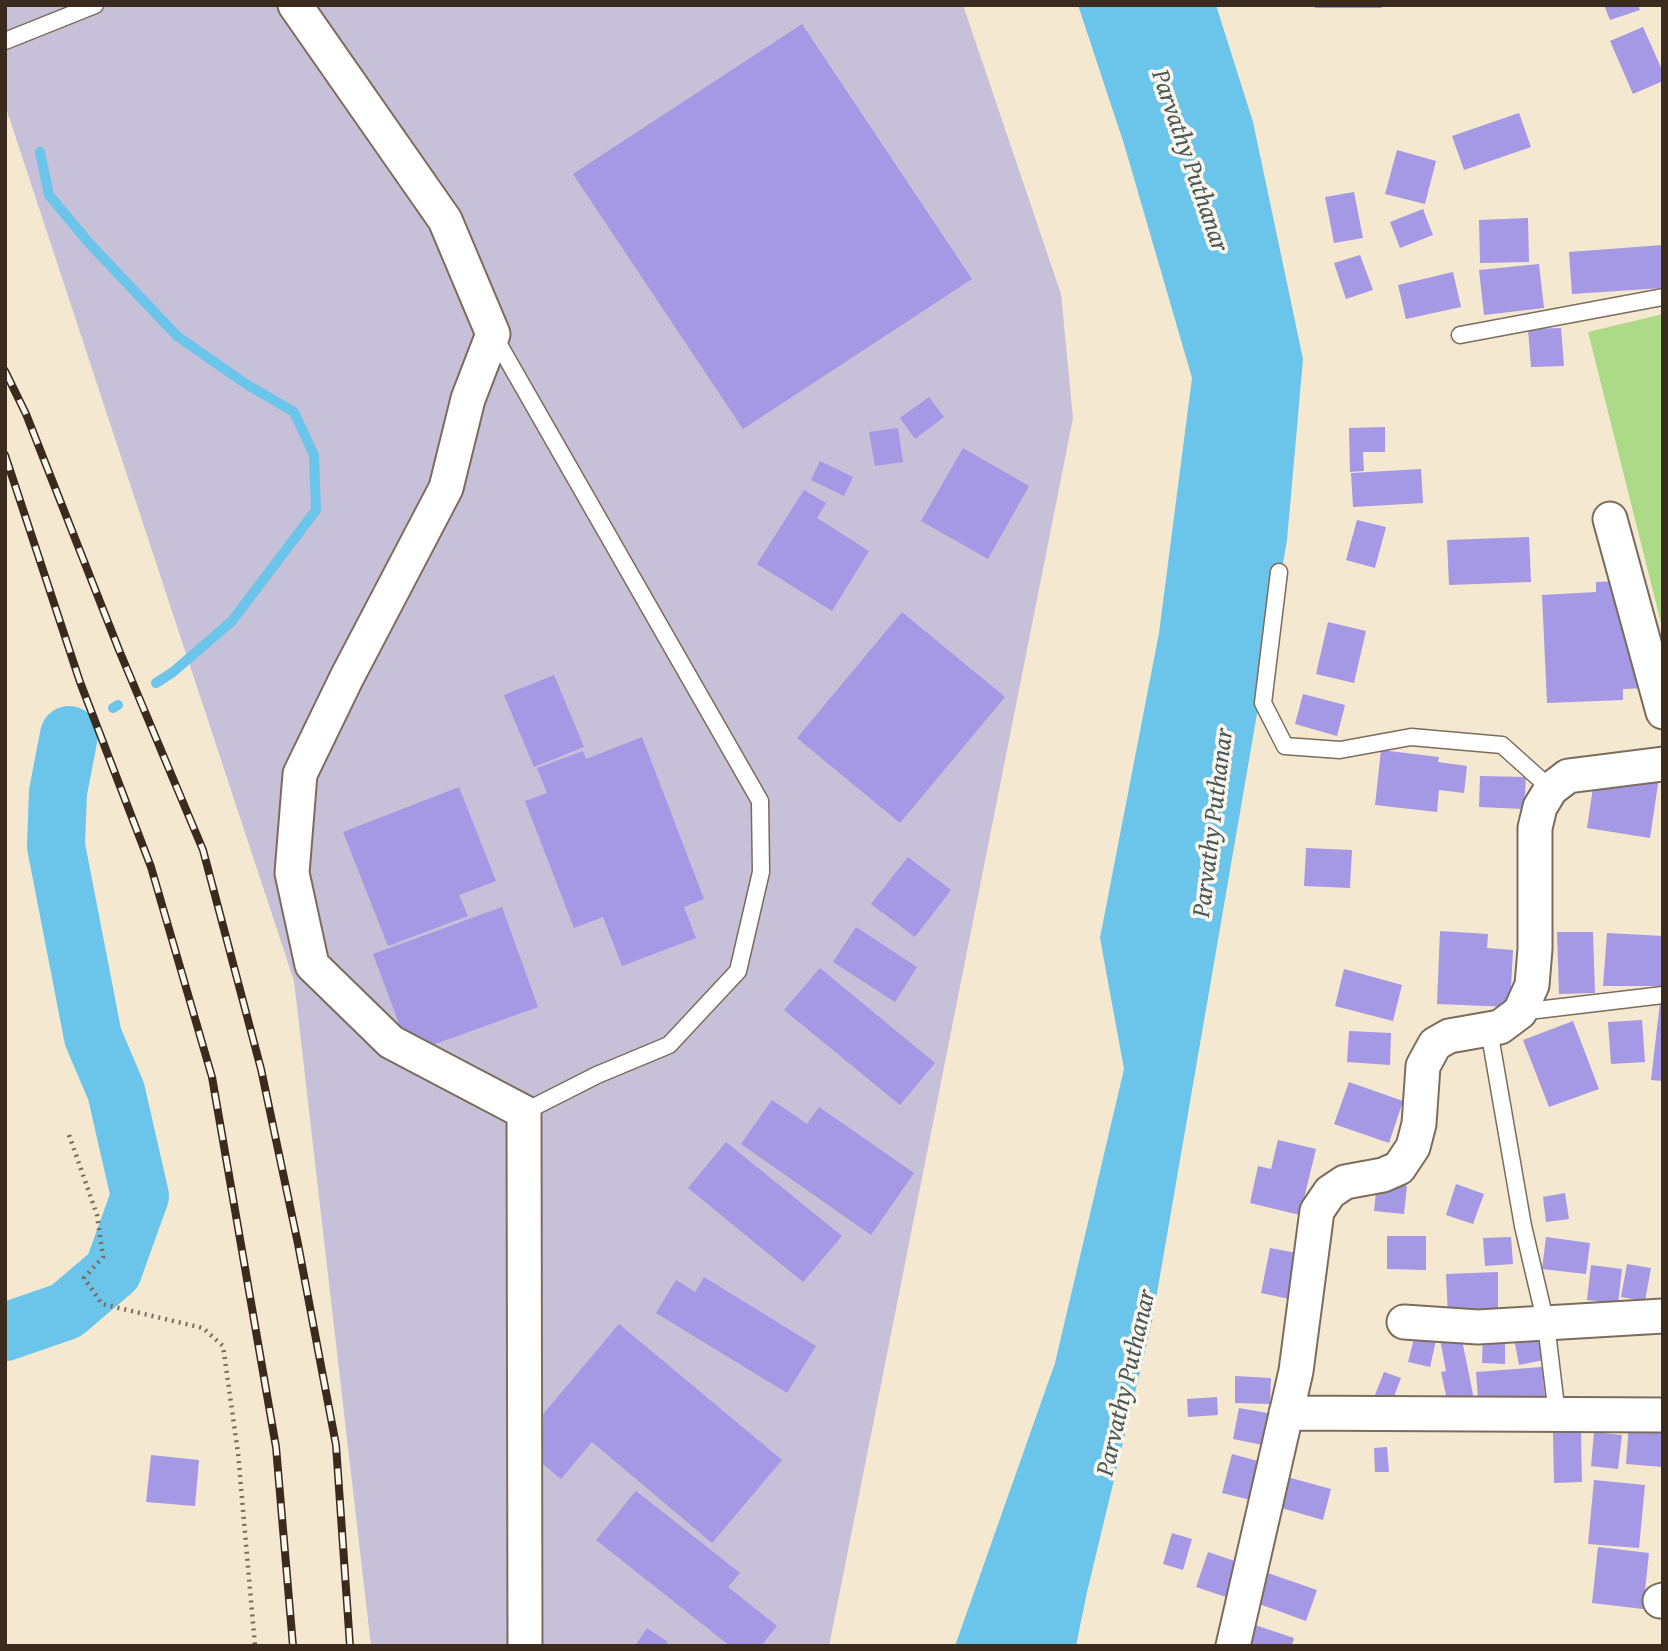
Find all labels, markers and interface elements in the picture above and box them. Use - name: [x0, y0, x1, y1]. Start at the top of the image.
- water label: Parvathy Puthanar: [1143, 66, 1235, 256]
- water label: Parvathy Puthanar: [1187, 727, 1241, 919]
- water label: Parvathy Puthanar: [1090, 1287, 1164, 1479]

